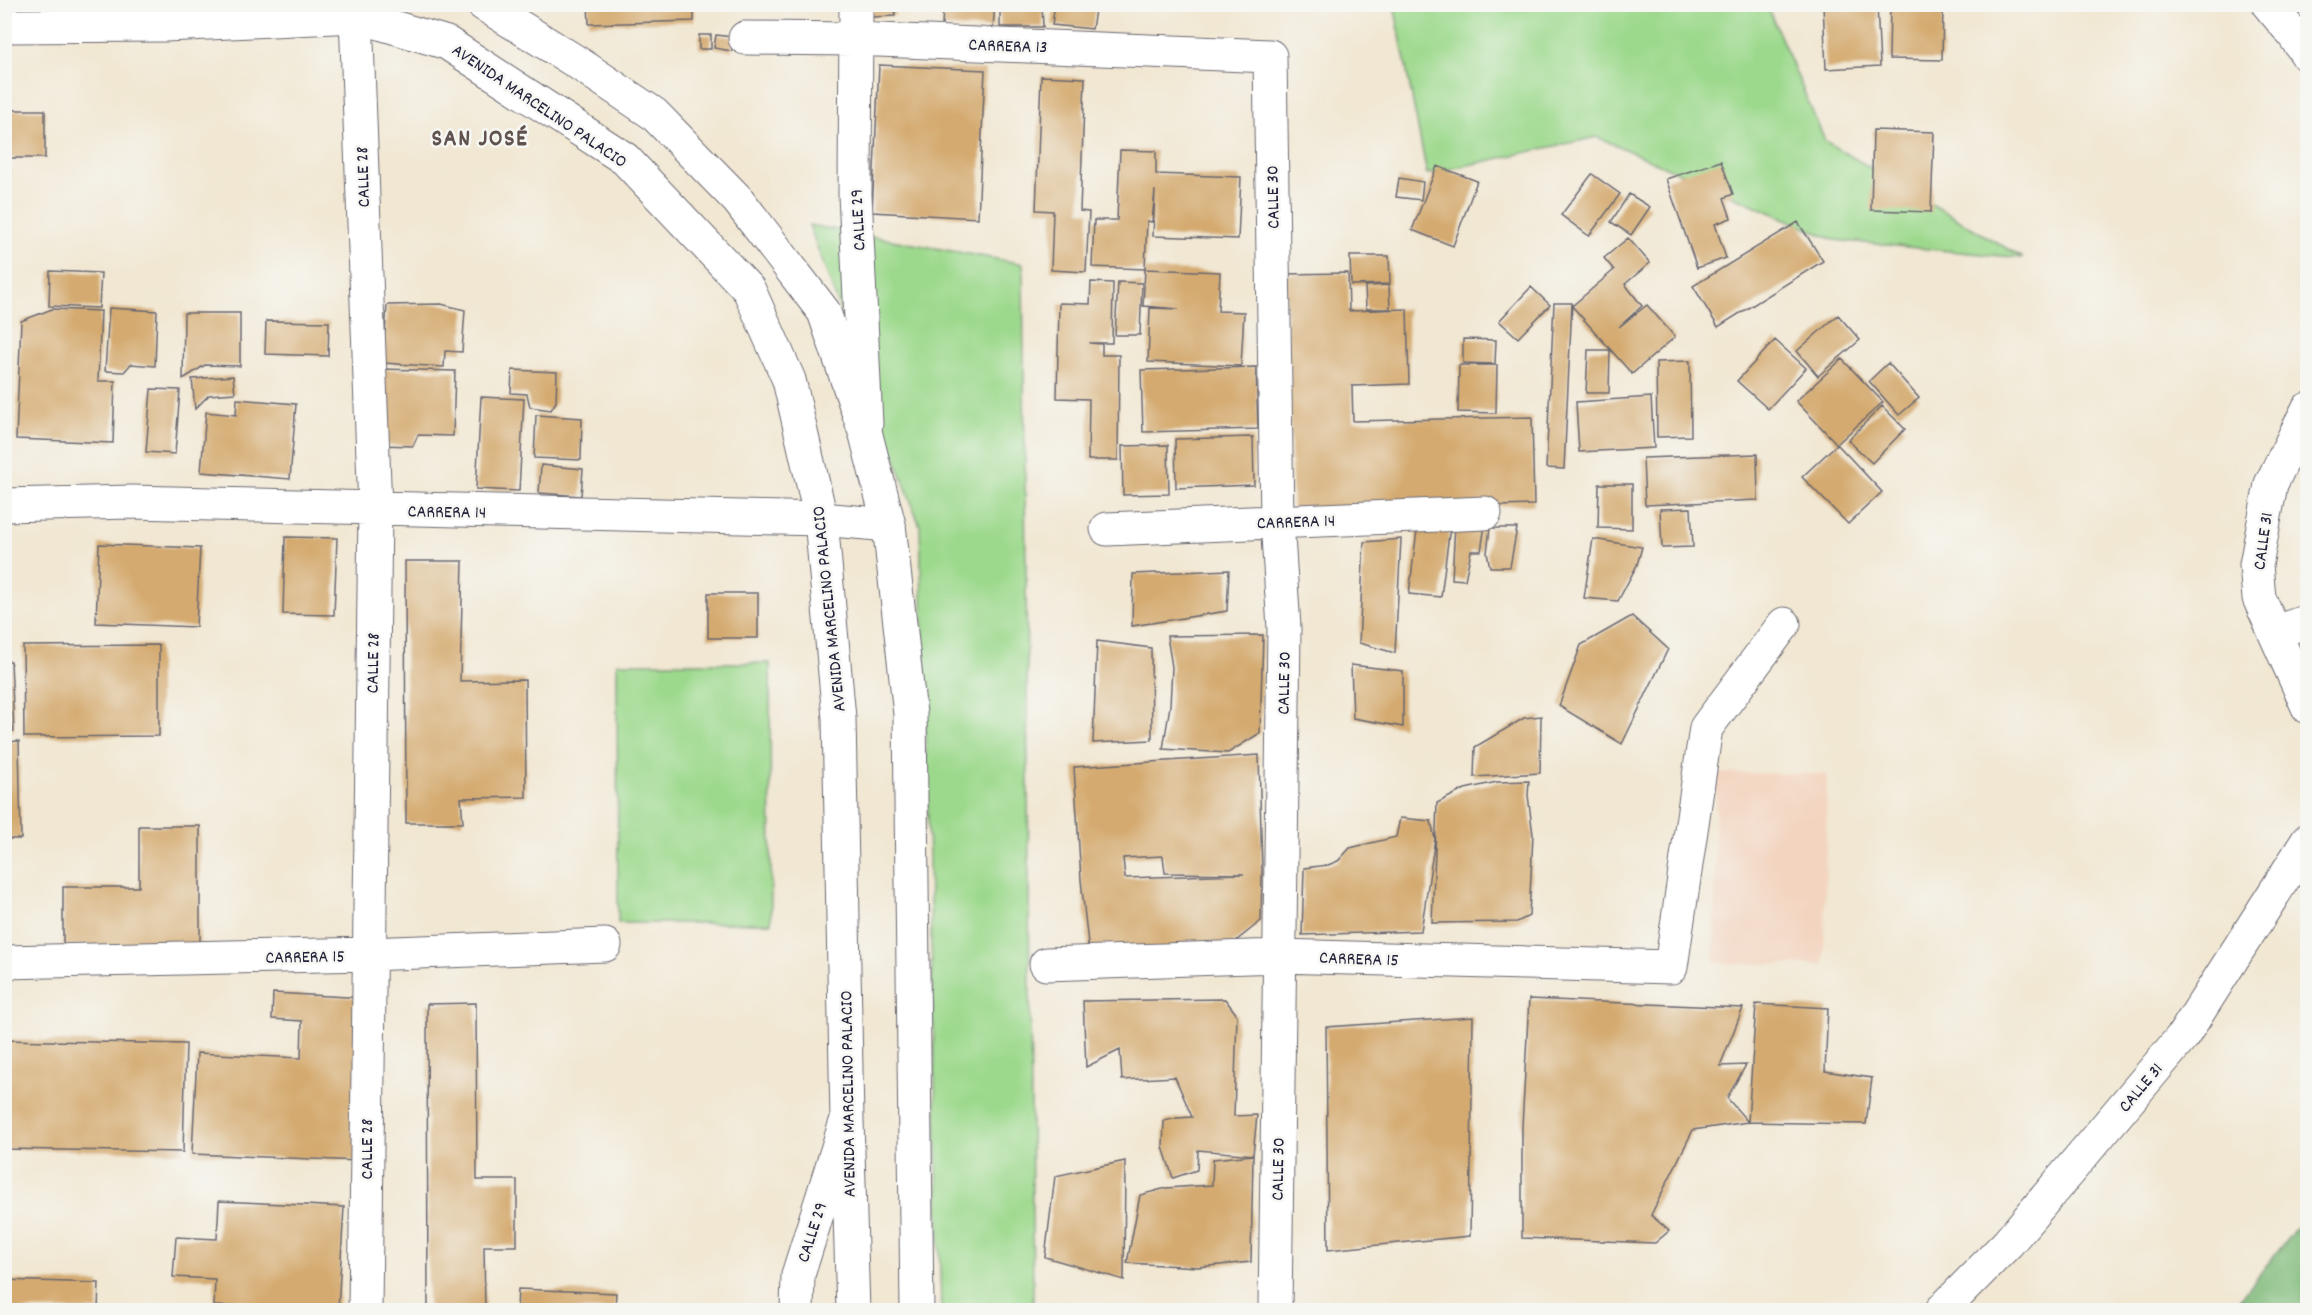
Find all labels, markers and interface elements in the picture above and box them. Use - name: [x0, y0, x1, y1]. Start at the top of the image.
- street label: CARRERA 13: [968, 34, 1048, 61]
- street label: AVENIDA MARCELINO PALACIO: [446, 39, 631, 175]
- district label: SAN JOSÉ: [431, 123, 529, 157]
- street label: CALLE 28: [351, 146, 378, 208]
- street label: CALLE 30: [1261, 165, 1288, 229]
- street label: CALLE 29: [845, 188, 874, 251]
- street label: CARRERA 14: [407, 500, 486, 527]
- street label: AVENIDA MARCELINO PALACIO: [807, 505, 854, 713]
- street label: CARRERA 14: [1256, 510, 1336, 537]
- street label: CALLE 31: [2248, 511, 2281, 572]
- street label: CALLE 28: [361, 632, 388, 694]
- street label: CALLE 30: [1272, 651, 1299, 715]
- street label: CARRERA 15: [265, 945, 345, 972]
- street label: CARRERA 15: [1319, 947, 1399, 974]
- street label: AVENIDA MARCELINO PALACIO: [835, 990, 864, 1198]
- street label: CALLE 31: [2114, 1058, 2170, 1119]
- street label: CALLE 28: [356, 1119, 381, 1179]
- street label: CALLE 30: [1266, 1137, 1293, 1201]
- street label: CALLE 29: [792, 1199, 835, 1266]

